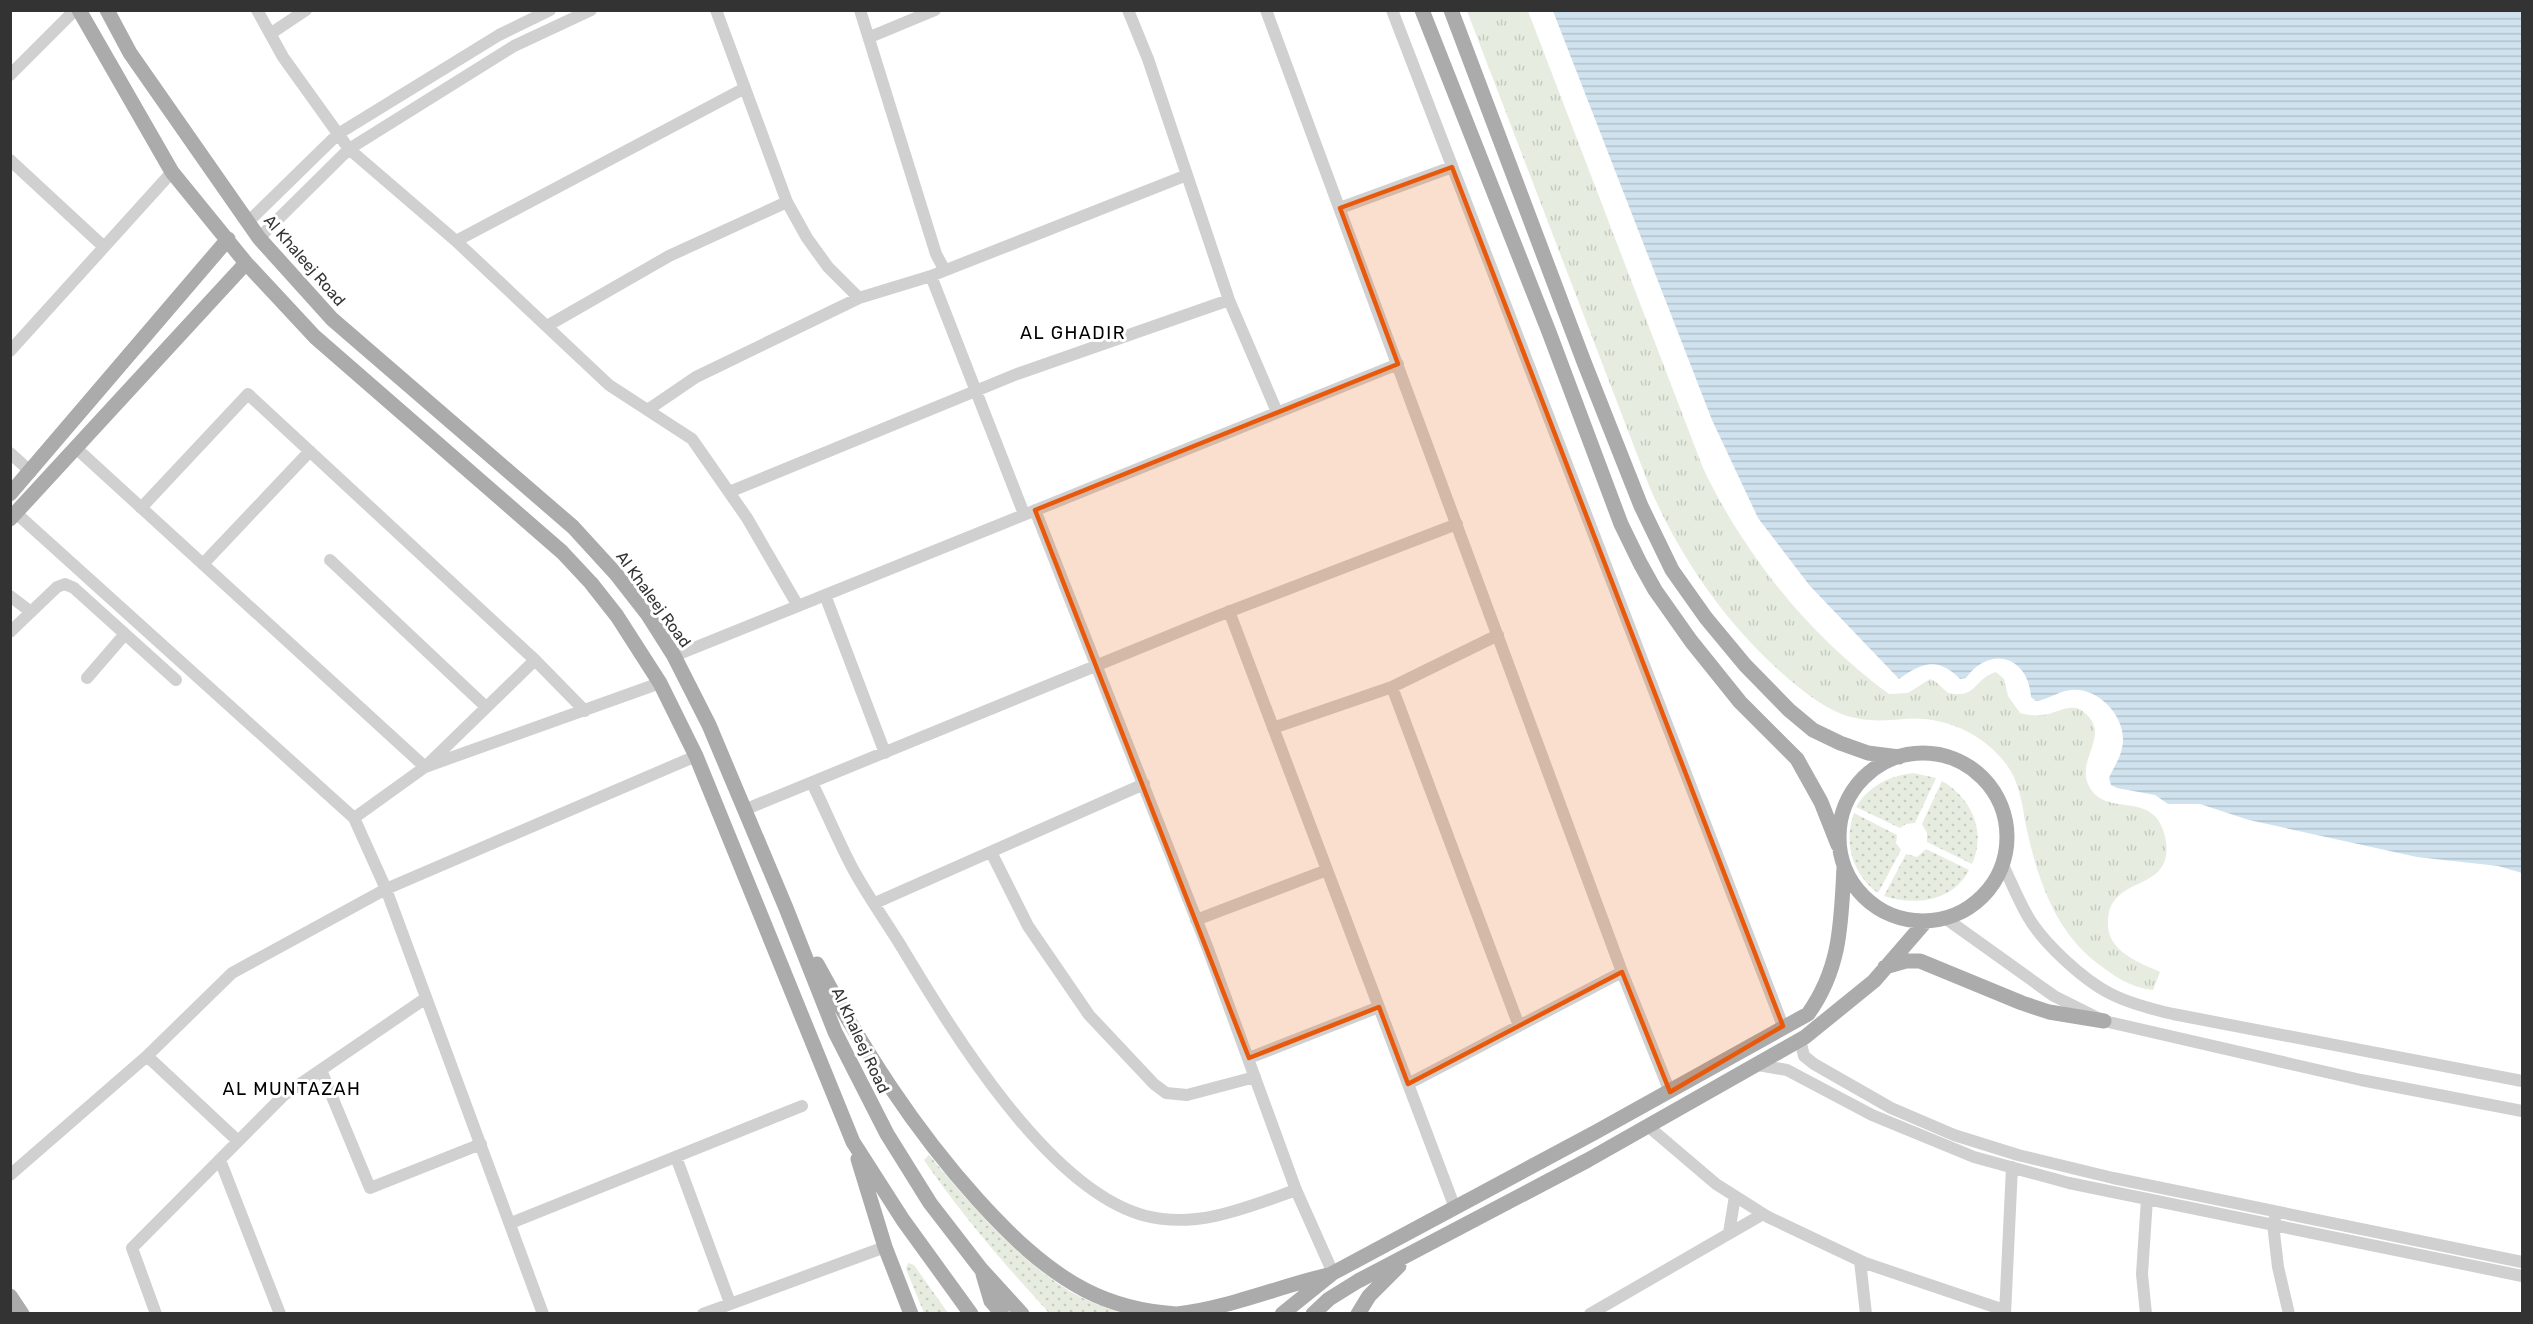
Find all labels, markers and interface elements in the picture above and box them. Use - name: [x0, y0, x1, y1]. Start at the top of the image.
- street label: Al Khaleej Road: [260, 211, 349, 310]
- district label: AL GHADIR: [1020, 322, 1126, 344]
- street label: Al Khaleej Road: [612, 547, 695, 651]
- street label: Al Khaleej Road: [828, 984, 893, 1096]
- district label: AL MUNTAZAH: [223, 1078, 361, 1100]

